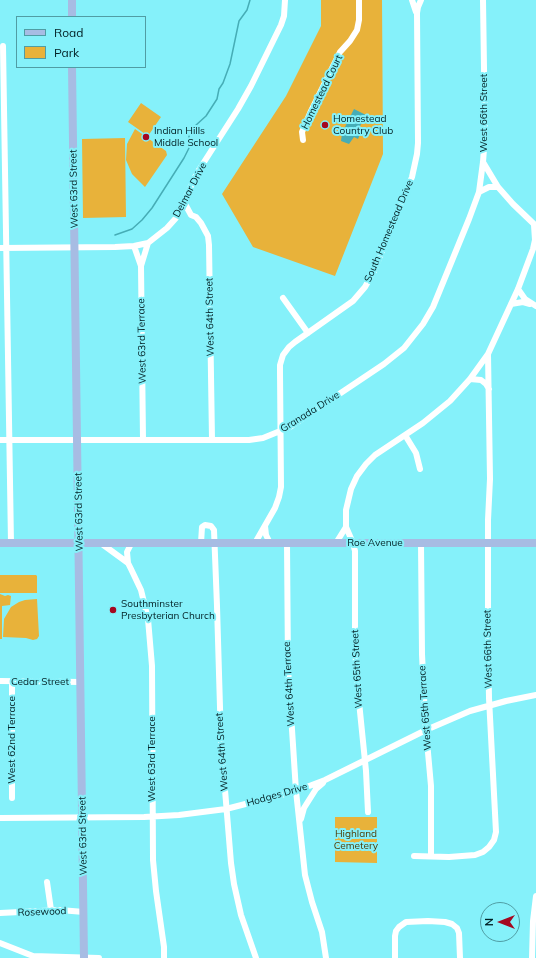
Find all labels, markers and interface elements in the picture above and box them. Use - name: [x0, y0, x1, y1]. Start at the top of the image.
- legend: [16, 16, 146, 68]
- text: Road: [54, 25, 83, 40]
- text: Park: [54, 45, 79, 60]
- street label: Homestead Court: [299, 53, 345, 131]
- street label: West 66th Street: [478, 74, 490, 152]
- place label: Homestead Country Club: [333, 113, 393, 136]
- marker: Homestead Country Club: [320, 120, 330, 130]
- place label: Indian Hills Middle School: [154, 125, 218, 148]
- marker: Indian Hills Middle School: [141, 132, 151, 142]
- street label: West 63rd Street: [67, 149, 81, 229]
- street label: Delmar Drive: [171, 160, 209, 220]
- street label: South Homestead Drive: [362, 178, 416, 284]
- street label: West 64th Street: [203, 278, 217, 356]
- street label: West 63rd Terrace: [135, 298, 149, 384]
- street label: Granada Drive: [278, 389, 342, 435]
- street label: West 63rd Street: [72, 472, 86, 552]
- street label: Roe Avenue: [347, 537, 403, 549]
- place label: Southminster Presbyterian Church: [121, 598, 215, 622]
- marker: Southminster Presbyterian Church: [108, 605, 118, 615]
- street label: West 66th Street: [481, 610, 495, 688]
- street label: West 65th Street: [349, 629, 365, 709]
- street label: West 64th Terrace: [281, 641, 297, 727]
- street label: West 65th Terrace: [416, 665, 434, 751]
- street label: Cedar Street: [11, 676, 69, 688]
- street label: West 62nd Terrace: [6, 696, 18, 784]
- street label: West 64th Street: [213, 712, 231, 792]
- street label: West 63rd Terrace: [146, 716, 158, 802]
- street label: Hodges Drive: [245, 781, 309, 809]
- street label: West 63rd Street: [76, 796, 90, 876]
- park label: Highland Cemetery: [334, 828, 378, 852]
- north arrow: [480, 902, 520, 942]
- street label: Rosewood: [17, 905, 67, 919]
- text: N: [482, 918, 496, 926]

